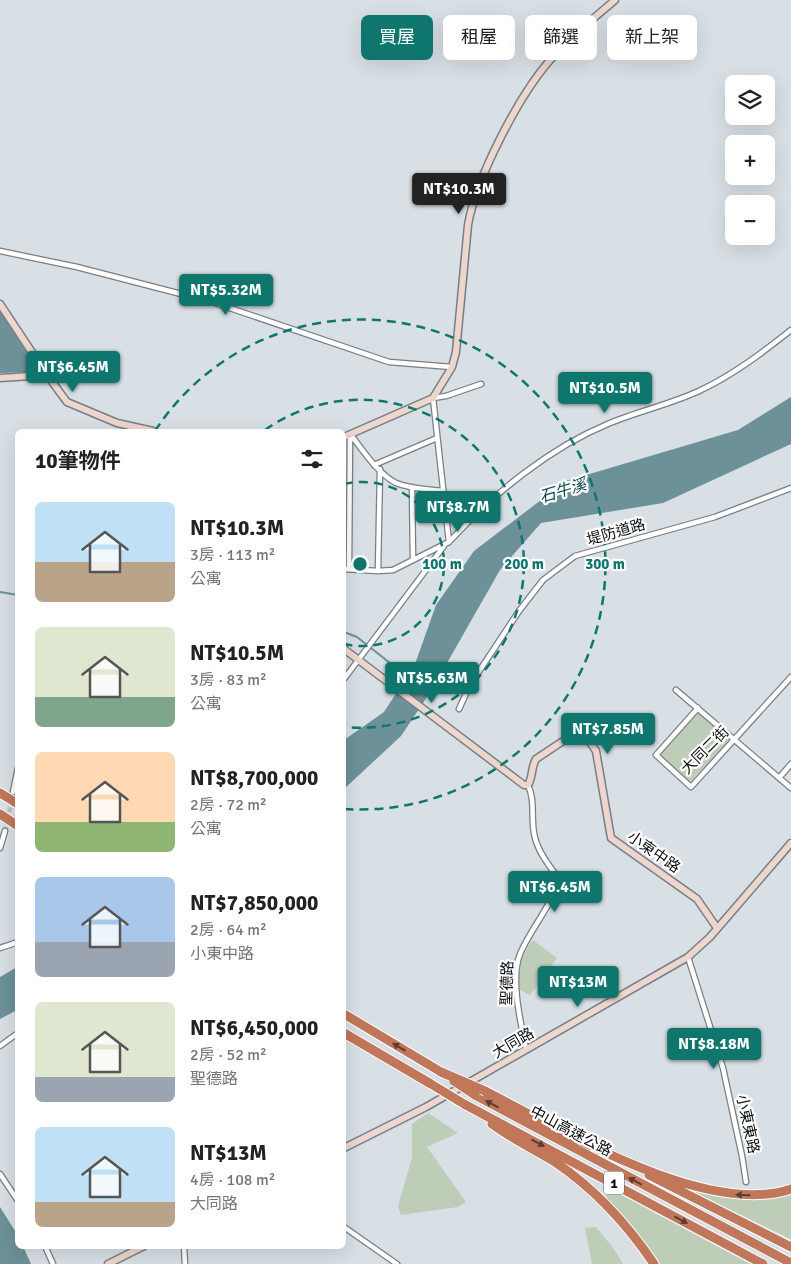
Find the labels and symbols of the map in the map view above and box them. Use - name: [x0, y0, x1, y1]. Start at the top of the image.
- pin: NT$10.3M: [407, 172, 511, 215]
- pin: NT$5.32M: [174, 274, 278, 316]
- pin: NT$6.45M: [21, 350, 125, 393]
- pin: NT$10.5M: [553, 372, 657, 414]
- water label: 石牛溪: [537, 474, 591, 508]
- pin: NT$8.7M: [412, 490, 504, 533]
- street label: 堤防道路: [585, 515, 647, 549]
- centre of rings: [351, 555, 369, 573]
- text: 100 m: [422, 555, 462, 573]
- text: 200 m: [504, 555, 544, 573]
- text: 300 m: [585, 555, 625, 573]
- pin: NT$5.63M: [380, 662, 484, 704]
- pin: NT$7.85M: [556, 712, 660, 755]
- street label: 大同二街: [677, 722, 733, 778]
- street label: 小東中路: [624, 827, 684, 877]
- pin: NT$6.45M: [503, 870, 607, 913]
- street label: 聖德路: [497, 960, 517, 1006]
- pin: NT$13M: [537, 966, 619, 1008]
- street label: 大同路: [489, 1024, 537, 1062]
- pin: NT$8.18M: [662, 1028, 766, 1070]
- one-way arrow: [393, 1043, 406, 1052]
- street label: 小東東路: [733, 1093, 763, 1155]
- one-way arrow: [484, 1100, 499, 1108]
- street label: 中山高速公路: [527, 1102, 615, 1160]
- one-way arrow: [531, 1139, 545, 1147]
- road number: 1: [604, 1172, 624, 1194]
- one-way arrow: [628, 1177, 642, 1185]
- one-way arrow: [735, 1190, 751, 1198]
- one-way arrow: [674, 1215, 688, 1224]

